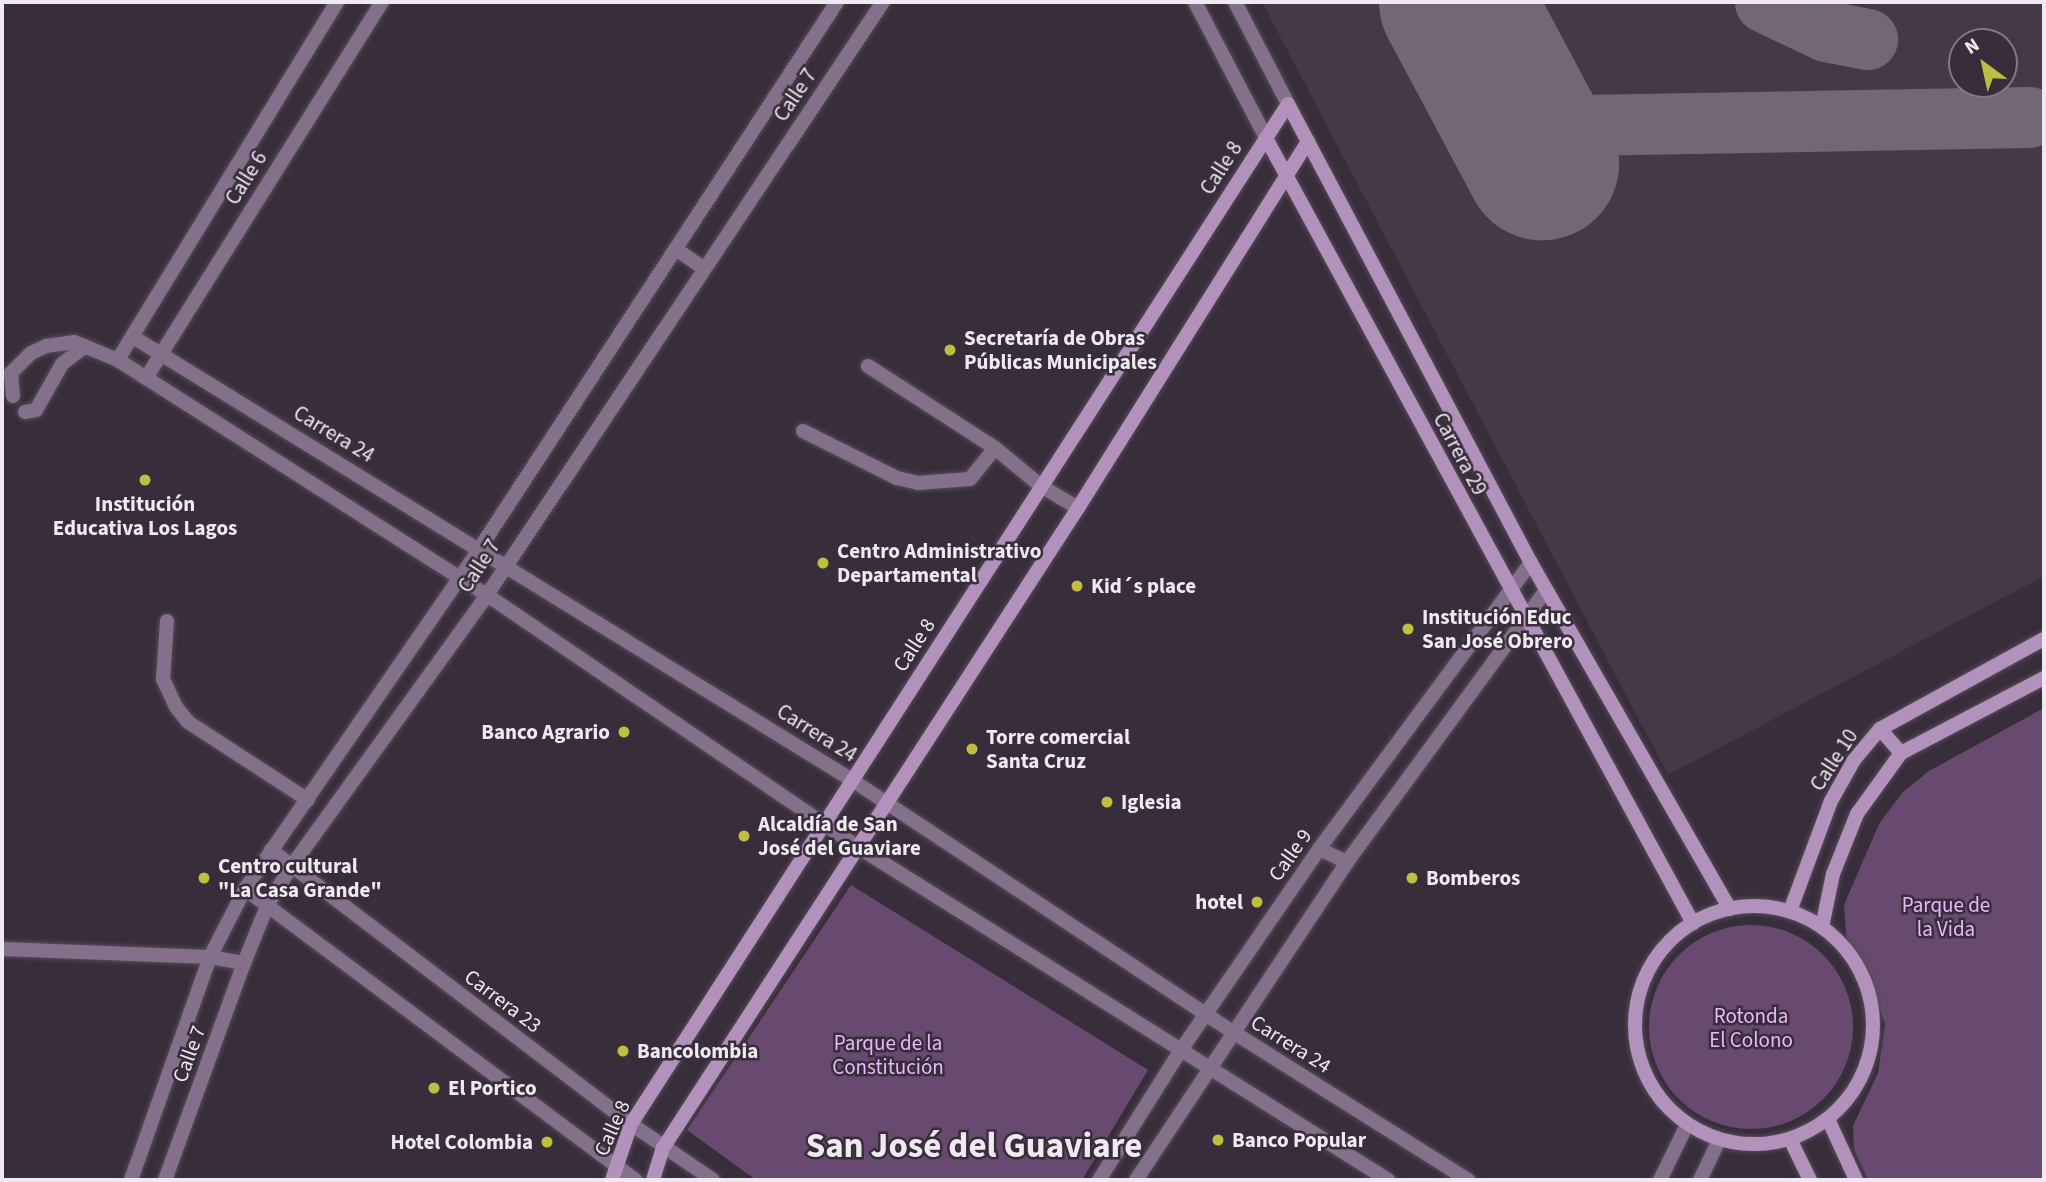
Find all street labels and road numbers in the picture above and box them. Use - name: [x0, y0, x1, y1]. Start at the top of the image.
- street label: Calle 7: [768, 64, 822, 126]
- street label: Calle 8: [1195, 137, 1247, 199]
- street label: Calle 6: [220, 147, 272, 209]
- street label: Carrera 24: [289, 400, 379, 468]
- street label: Carrera 29: [1428, 408, 1492, 500]
- street label: Calle 7: [453, 535, 505, 597]
- street label: Calle 8: [888, 614, 940, 676]
- street label: Carrera 24: [772, 699, 862, 767]
- street label: Calle 10: [1805, 724, 1863, 796]
- street label: Calle 9: [1263, 824, 1317, 886]
- street label: Carrera 23: [460, 964, 546, 1038]
- street label: Carrera 24: [1246, 1010, 1336, 1078]
- street label: Calle 7: [167, 1022, 211, 1086]
- street label: Calle 8: [589, 1096, 635, 1160]

